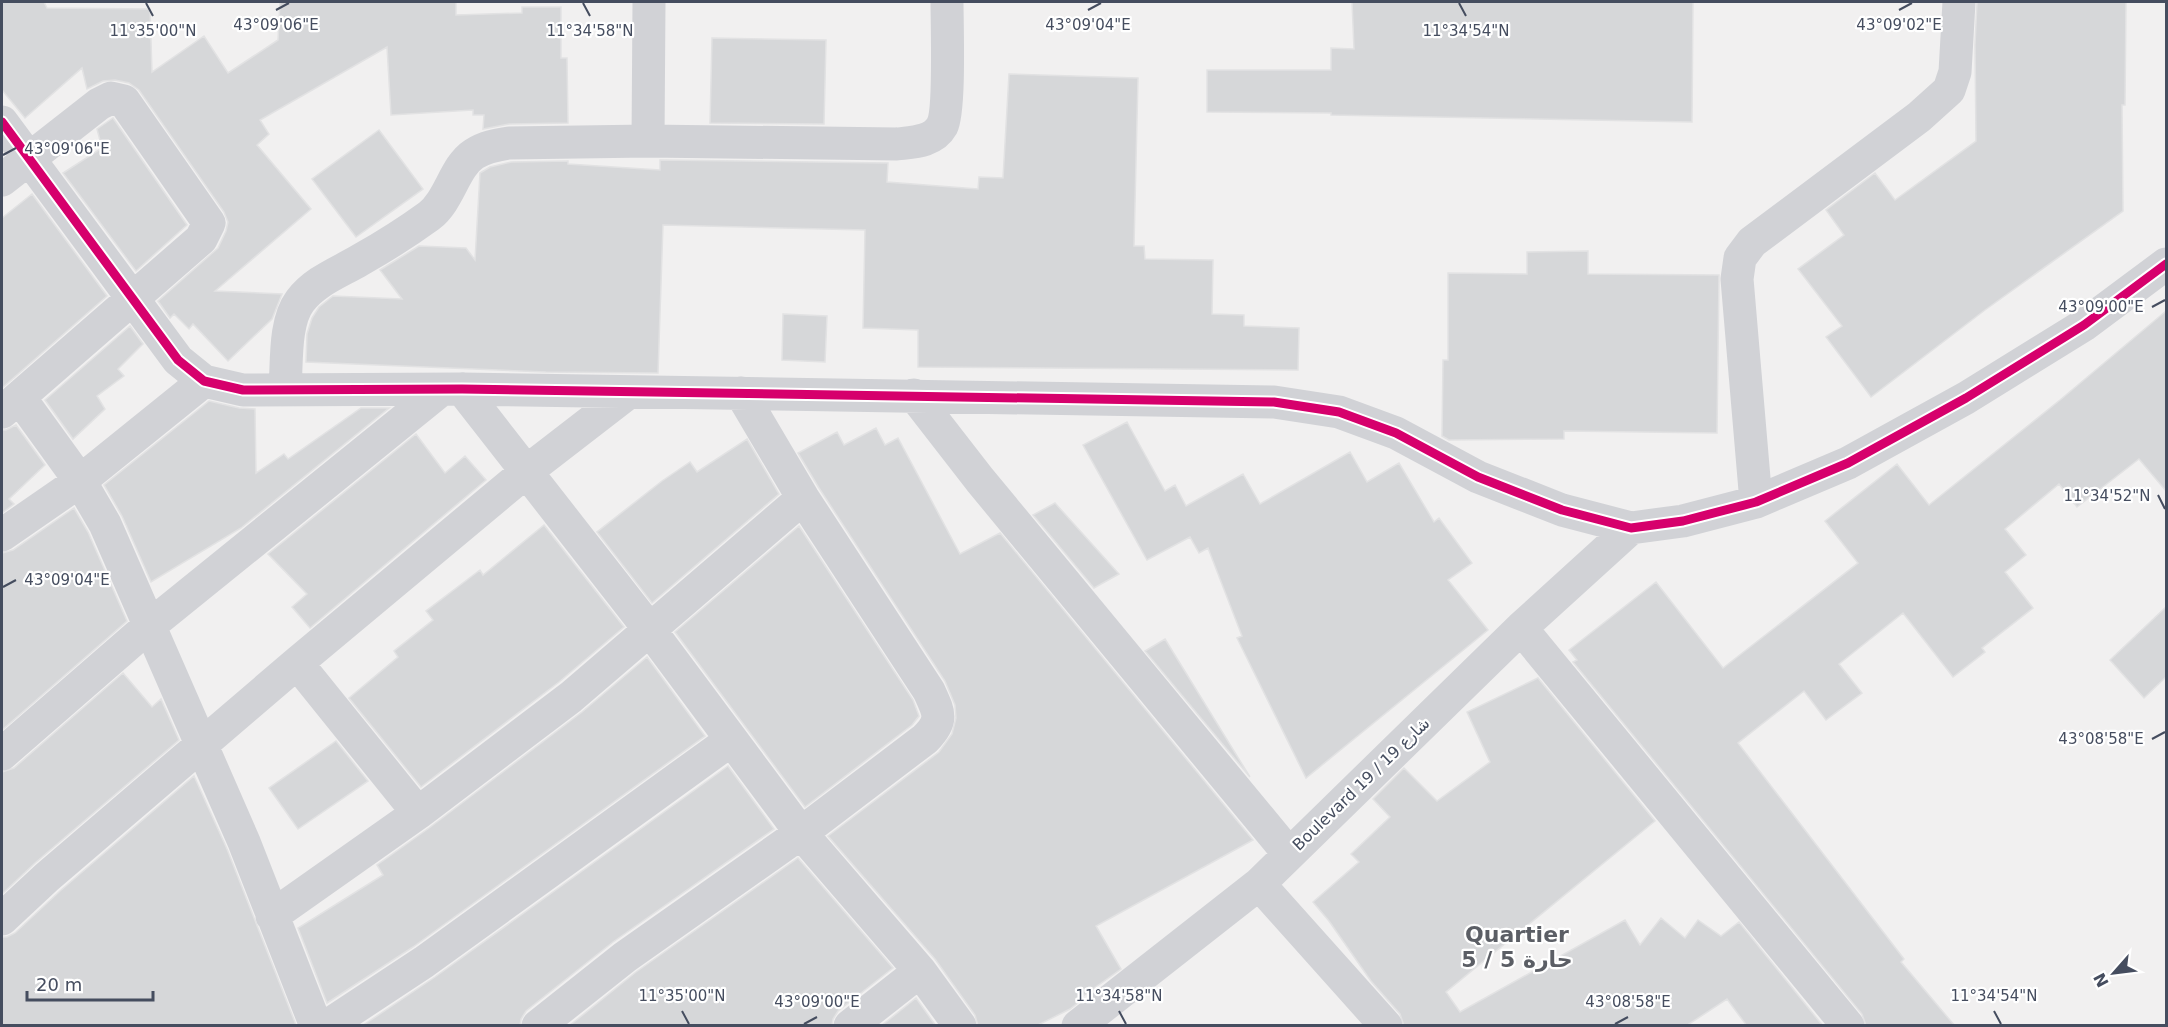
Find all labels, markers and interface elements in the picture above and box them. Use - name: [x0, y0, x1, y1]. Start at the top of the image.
- text: 43°09'06"E: [233, 16, 319, 34]
- text: 43°09'04"E: [1045, 16, 1131, 34]
- text: 43°09'02"E: [1856, 16, 1942, 34]
- text: 11°35'00"N: [109, 22, 197, 40]
- text: 11°34'58"N: [546, 22, 634, 40]
- text: 11°34'54"N: [1422, 22, 1510, 40]
- text: 43°09'06"E: [24, 140, 110, 158]
- text: 43°09'00"E: [2058, 298, 2144, 316]
- text: 11°34'52"N: [2063, 487, 2151, 505]
- text: 43°09'04"E: [24, 571, 110, 589]
- street label: Boulevard 19 / شارع 19: [1289, 714, 1434, 855]
- text: 43°08'58"E: [2058, 730, 2144, 748]
- district label: Quartier 5 / حارة 5: [1461, 922, 1573, 972]
- north arrow: [2084, 943, 2144, 1003]
- scale bar: [27, 964, 153, 1002]
- text: N: [2090, 969, 2113, 990]
- text: 20 m: [36, 974, 82, 995]
- text: 11°35'00"N: [638, 987, 726, 1005]
- text: 11°34'58"N: [1075, 987, 1163, 1005]
- text: 11°34'54"N: [1950, 987, 2038, 1005]
- text: 43°09'00"E: [774, 993, 860, 1011]
- text: 43°08'58"E: [1585, 993, 1671, 1011]

